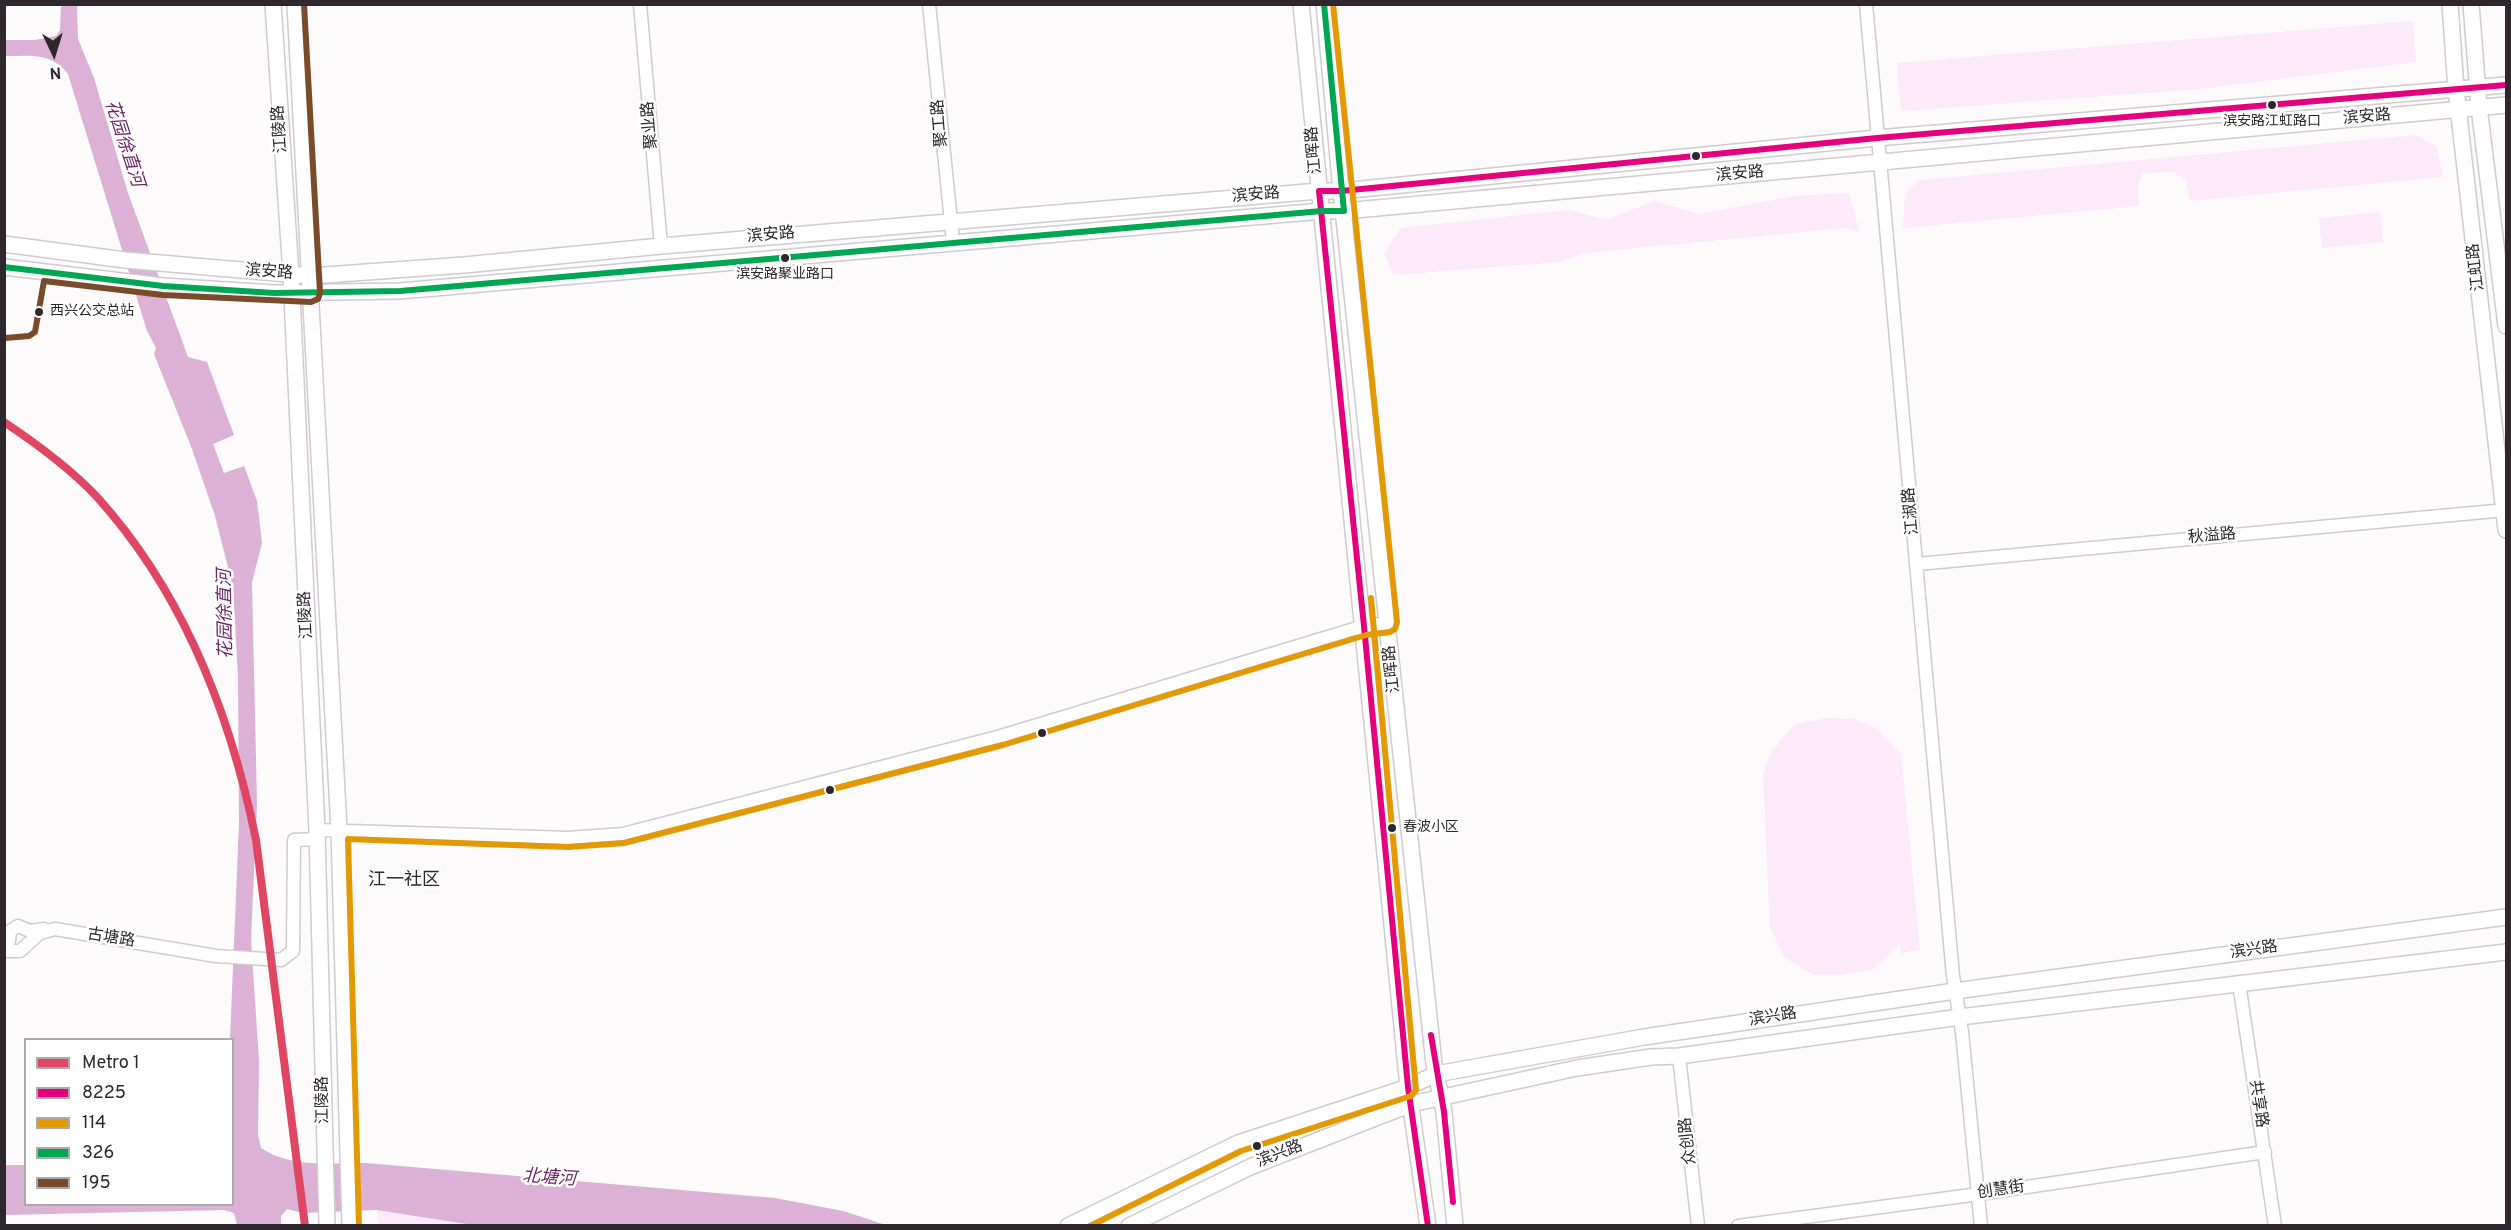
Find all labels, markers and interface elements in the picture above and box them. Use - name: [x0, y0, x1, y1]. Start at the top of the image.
- north arrow: [24, 24, 84, 84]
- text: N: [49, 62, 62, 82]
- water label: 花园徐直河: [99, 98, 147, 190]
- street label: 聚工路: [929, 98, 953, 148]
- marker: 滨安路江虹路口: [2266, 99, 2278, 111]
- street label: 聚业路: [639, 100, 663, 150]
- street label: 江陵路: [270, 104, 292, 154]
- street label: 滨安路: [2342, 106, 2392, 130]
- place label: 滨安路江虹路口: [2223, 114, 2321, 130]
- street label: 江晖路: [1303, 125, 1327, 175]
- unlabelled marker: [1690, 150, 1702, 162]
- street label: 滨安路: [1715, 163, 1765, 187]
- street label: 滨安路: [1231, 184, 1281, 208]
- street label: 滨安路: [746, 224, 796, 248]
- street label: 江虹路: [2465, 242, 2489, 292]
- marker: 滨安路聚业路口: [779, 252, 791, 264]
- street label: 滨安路: [244, 262, 294, 284]
- place label: 滨安路聚业路口: [736, 267, 834, 283]
- place label: 西兴公交总站: [50, 304, 134, 320]
- marker: 西兴公交总站: [33, 306, 45, 318]
- street label: 江淑路: [1900, 486, 1924, 536]
- street label: 秋溢路: [2187, 525, 2237, 549]
- water label: 花园徐直河: [215, 569, 239, 659]
- street label: 江陵路: [296, 591, 318, 639]
- street label: 江晖路: [1381, 644, 1405, 694]
- unlabelled marker: [1036, 727, 1048, 739]
- unlabelled marker: [824, 784, 836, 796]
- place label: 春波小区: [1403, 820, 1459, 836]
- marker: 春波小区: [1386, 822, 1398, 834]
- district label: 江一社区: [368, 870, 440, 892]
- street label: 古塘路: [86, 926, 136, 952]
- street label: 滨兴路: [2229, 938, 2279, 964]
- street label: 滨兴路: [1748, 1005, 1798, 1031]
- legend: [24, 1038, 234, 1206]
- text: Metro 1: [82, 1052, 140, 1075]
- street label: 江陵路: [314, 1076, 334, 1124]
- street label: 共享路: [2244, 1079, 2270, 1129]
- text: 8225: [82, 1082, 126, 1105]
- text: 114: [82, 1112, 106, 1135]
- street label: 众创路: [1677, 1116, 1701, 1166]
- street label: 滨兴路: [1254, 1137, 1306, 1173]
- unlabelled marker: [1251, 1140, 1263, 1152]
- text: 326: [82, 1142, 114, 1165]
- water label: 北塘河: [521, 1166, 577, 1192]
- text: 195: [82, 1172, 111, 1195]
- street label: 创慧街: [1976, 1178, 2026, 1204]

